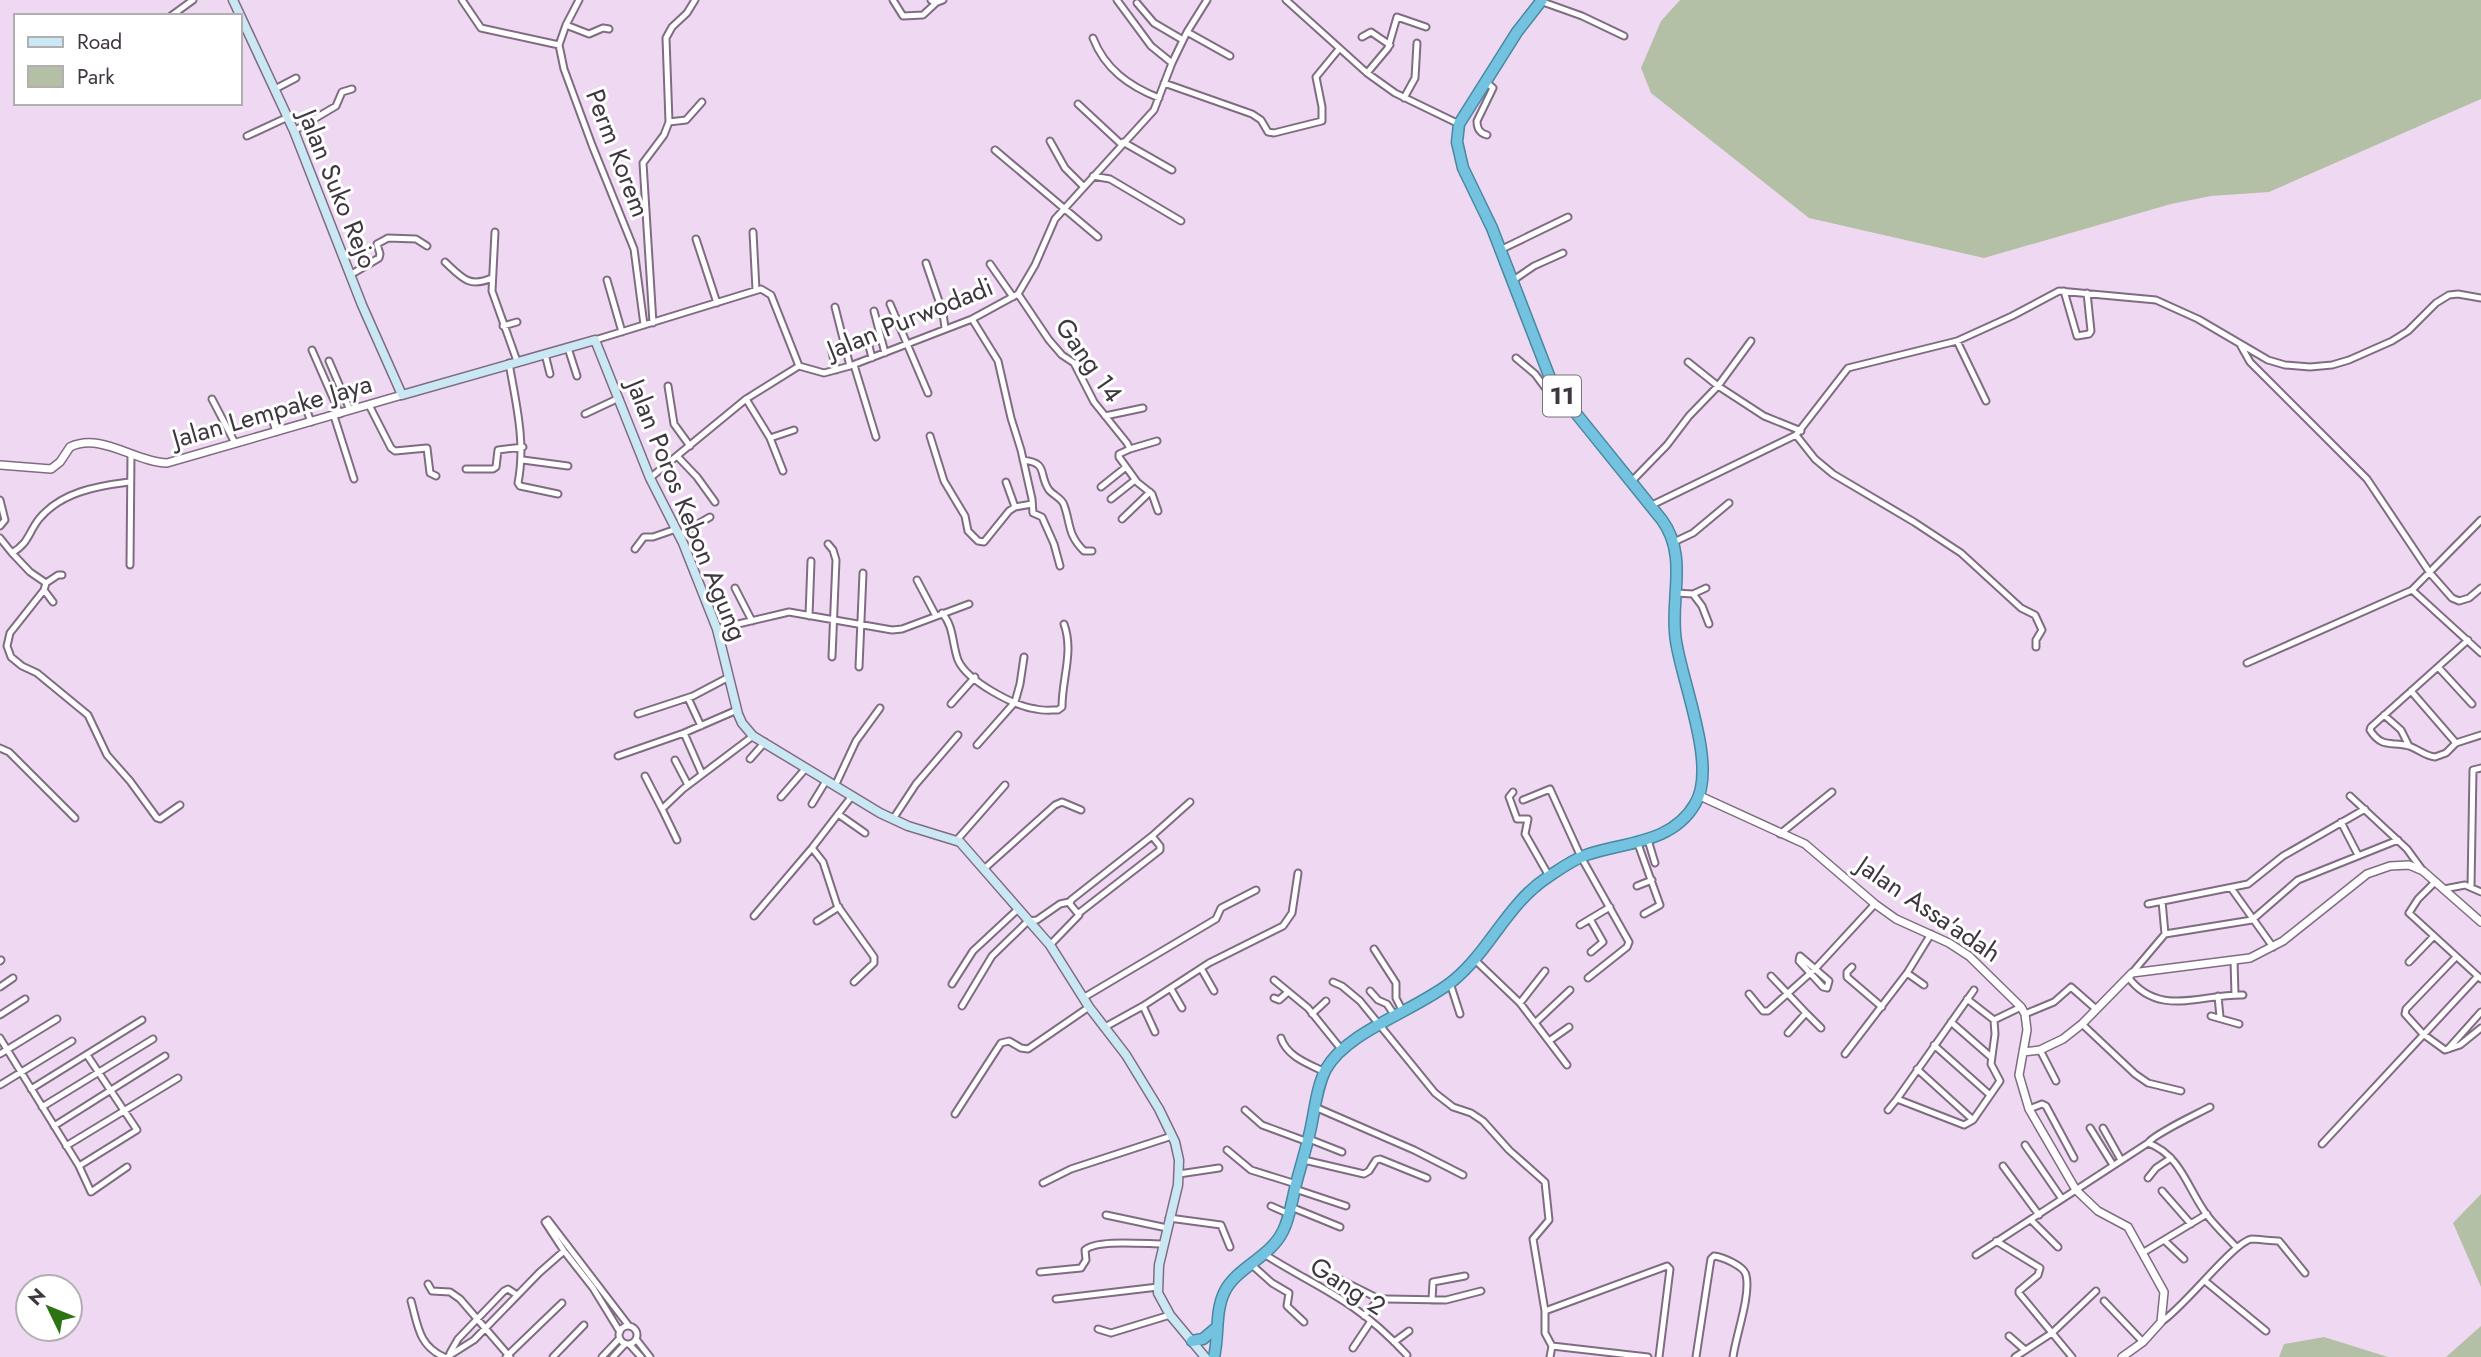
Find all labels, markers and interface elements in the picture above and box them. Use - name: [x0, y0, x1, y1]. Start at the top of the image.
- legend: [14, 14, 242, 105]
- text: Road: [77, 27, 122, 57]
- text: Park: [77, 62, 115, 92]
- street label: Perm Korem: [576, 84, 660, 222]
- street label: Jalan Suko Rejo: [288, 101, 387, 274]
- street label: Jalan Purwodadi: [818, 267, 999, 370]
- street label: Gang 14: [1046, 310, 1132, 410]
- street label: Jalan Lempake Jaya: [165, 364, 376, 459]
- street label: Jalan Poros Kebon Agung: [616, 371, 757, 647]
- road number: 11: [1543, 376, 1581, 416]
- street label: Jalan Assa'adah: [1847, 845, 2009, 971]
- street label: Gang 2: [1303, 1247, 1393, 1325]
- north arrow: [14, 1273, 84, 1343]
- text: N: [22, 1282, 52, 1311]

